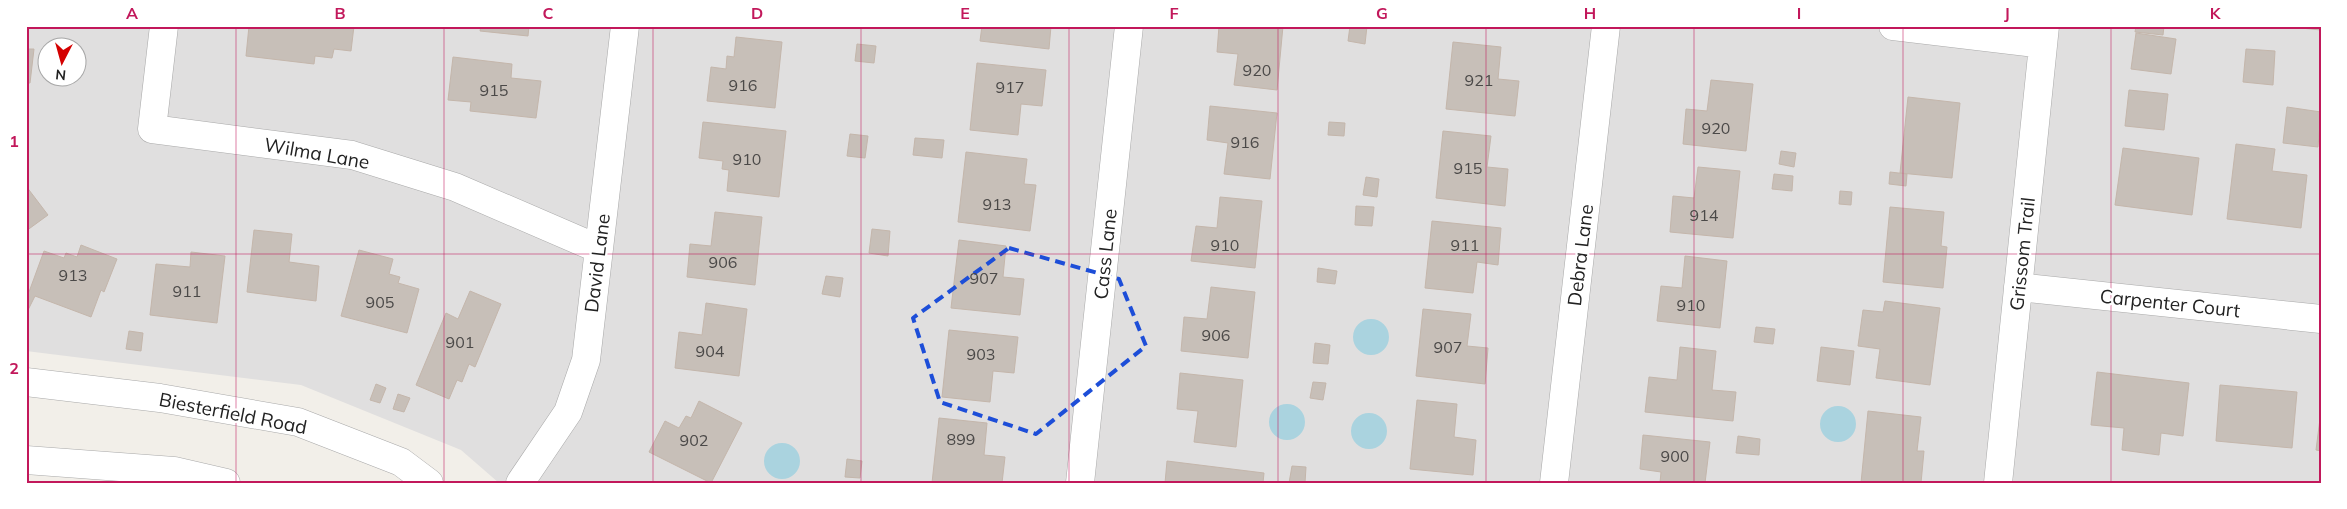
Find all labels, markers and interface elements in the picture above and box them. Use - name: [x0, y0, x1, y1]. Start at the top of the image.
- text: A: [126, 3, 138, 23]
- text: B: [334, 3, 346, 23]
- text: C: [543, 3, 554, 23]
- text: D: [751, 3, 763, 23]
- text: E: [960, 3, 970, 23]
- text: F: [1169, 3, 1179, 23]
- text: G: [1376, 3, 1388, 23]
- text: H: [1584, 3, 1596, 23]
- text: I: [1797, 3, 1801, 23]
- text: J: [2004, 3, 2010, 23]
- text: K: [2210, 3, 2222, 23]
- north arrow: [38, 38, 88, 88]
- house number: 920: [1243, 60, 1271, 80]
- text: N: [54, 65, 67, 84]
- house number: 921: [1465, 70, 1493, 90]
- house number: 916: [729, 75, 757, 95]
- house number: 917: [996, 77, 1024, 97]
- house number: 915: [480, 80, 508, 100]
- house number: 920: [1702, 118, 1730, 138]
- text: 1: [9, 131, 19, 151]
- street label: Wilma Lane: [262, 132, 372, 174]
- house number: 916: [1231, 132, 1259, 152]
- house number: 910: [733, 149, 761, 169]
- house number: 915: [1454, 158, 1482, 178]
- house number: 913: [983, 194, 1011, 214]
- street label: Grissom Trail: [2004, 196, 2040, 312]
- street label: Debra Lane: [1562, 203, 1598, 307]
- house number: 914: [1690, 205, 1719, 225]
- street label: Cass Lane: [1088, 207, 1122, 301]
- street label: David Lane: [579, 212, 615, 314]
- house number: 910: [1211, 235, 1239, 255]
- house number: 911: [1451, 235, 1479, 255]
- house number: 906: [709, 252, 737, 272]
- house number: 913: [59, 265, 87, 285]
- house number: 907: [970, 268, 998, 288]
- house number: 911: [173, 281, 201, 301]
- street label: Carpenter Court: [2099, 284, 2242, 322]
- house number: 905: [366, 292, 394, 312]
- house number: 910: [1677, 295, 1705, 315]
- house number: 906: [1202, 325, 1230, 345]
- house number: 901: [446, 332, 474, 352]
- house number: 907: [1434, 337, 1462, 357]
- house number: 904: [696, 341, 725, 361]
- house number: 903: [967, 344, 995, 364]
- text: 2: [9, 358, 19, 378]
- street label: Biesterfield Road: [157, 387, 309, 439]
- house number: 899: [947, 429, 975, 449]
- house number: 902: [680, 430, 708, 450]
- house number: 900: [1661, 446, 1689, 466]

